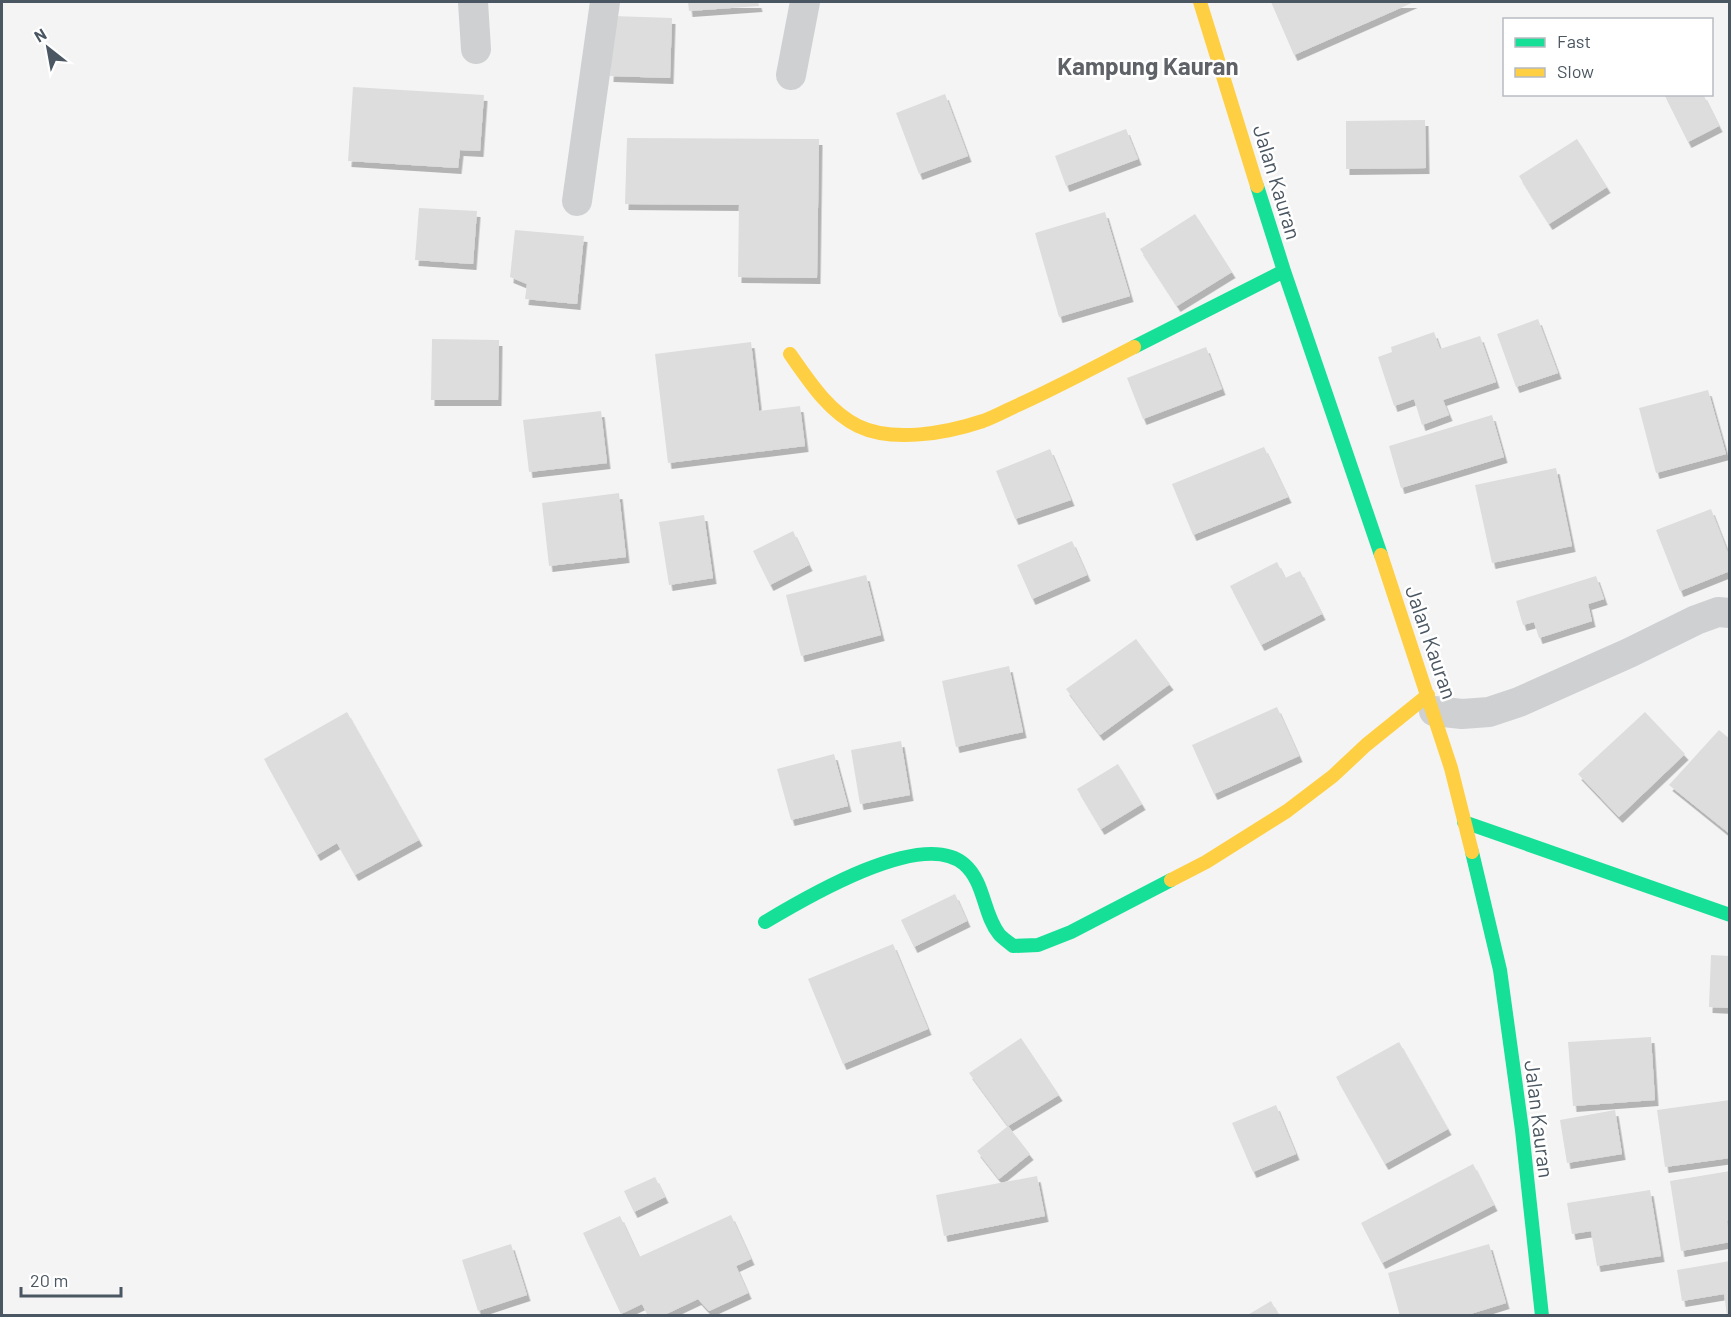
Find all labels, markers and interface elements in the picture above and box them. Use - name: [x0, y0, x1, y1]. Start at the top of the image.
- north arrow: [18, 18, 78, 78]
- legend: [1503, 18, 1713, 96]
- text: N: [31, 24, 49, 46]
- text: Fast: [1557, 30, 1591, 52]
- district label: Kampung Kauran: [1057, 51, 1239, 80]
- text: Slow: [1557, 60, 1594, 82]
- street label: Jalan Kauran: [1249, 122, 1307, 242]
- street label: Jalan Kauran: [1401, 582, 1463, 702]
- street label: Jalan Kauran: [1520, 1059, 1560, 1179]
- scale bar: [21, 1260, 122, 1298]
- text: 20 m: [30, 1269, 68, 1291]

